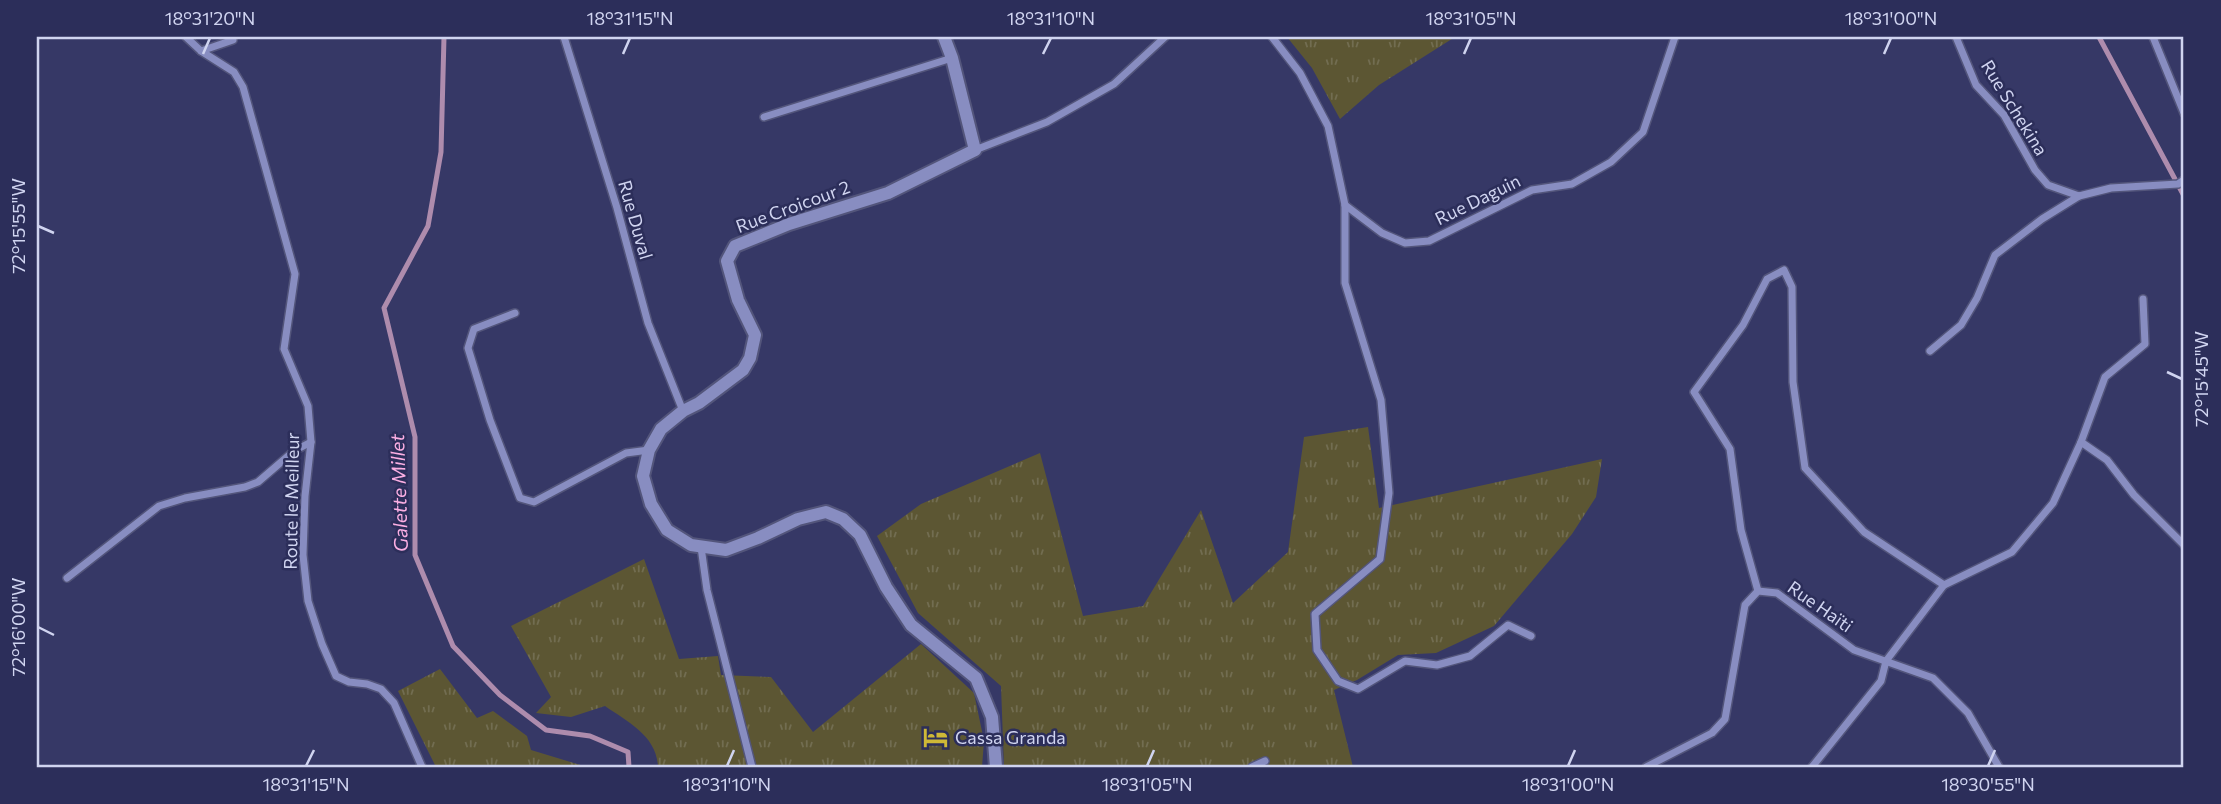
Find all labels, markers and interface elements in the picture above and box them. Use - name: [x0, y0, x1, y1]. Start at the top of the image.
- text: 18°31'20"N: [165, 7, 255, 29]
- text: 18°31'15"N: [587, 7, 673, 29]
- text: 18°31'10"N: [1007, 7, 1095, 29]
- text: 18°31'05"N: [1426, 7, 1517, 29]
- text: 18°31'00"N: [1845, 7, 1937, 29]
- street label: Rue Schekina: [1977, 56, 2053, 159]
- street label: Rue Daguin: [1431, 169, 1524, 229]
- street label: Rue Croicour 2: [733, 175, 853, 237]
- text: 72°15'55"W: [7, 178, 29, 274]
- street label: Rue Duval: [614, 178, 658, 262]
- text: 72°15'45"W: [2190, 331, 2212, 427]
- street label: Route le Meilleur: [279, 432, 303, 570]
- water label: Galette Millet: [385, 432, 412, 552]
- street label: Rue Haïti: [1784, 576, 1857, 637]
- text: 72°16'00"W: [7, 578, 29, 676]
- hotel icon: Cassa Granda: [921, 724, 949, 752]
- place label: Cassa Granda: [955, 726, 1066, 748]
- text: 18°31'15"N: [263, 773, 349, 795]
- text: 18°31'10"N: [683, 773, 771, 795]
- text: 18°31'05"N: [1102, 773, 1193, 795]
- text: 18°31'00"N: [1522, 773, 1614, 795]
- text: 18°30'55"N: [1941, 773, 2035, 795]

